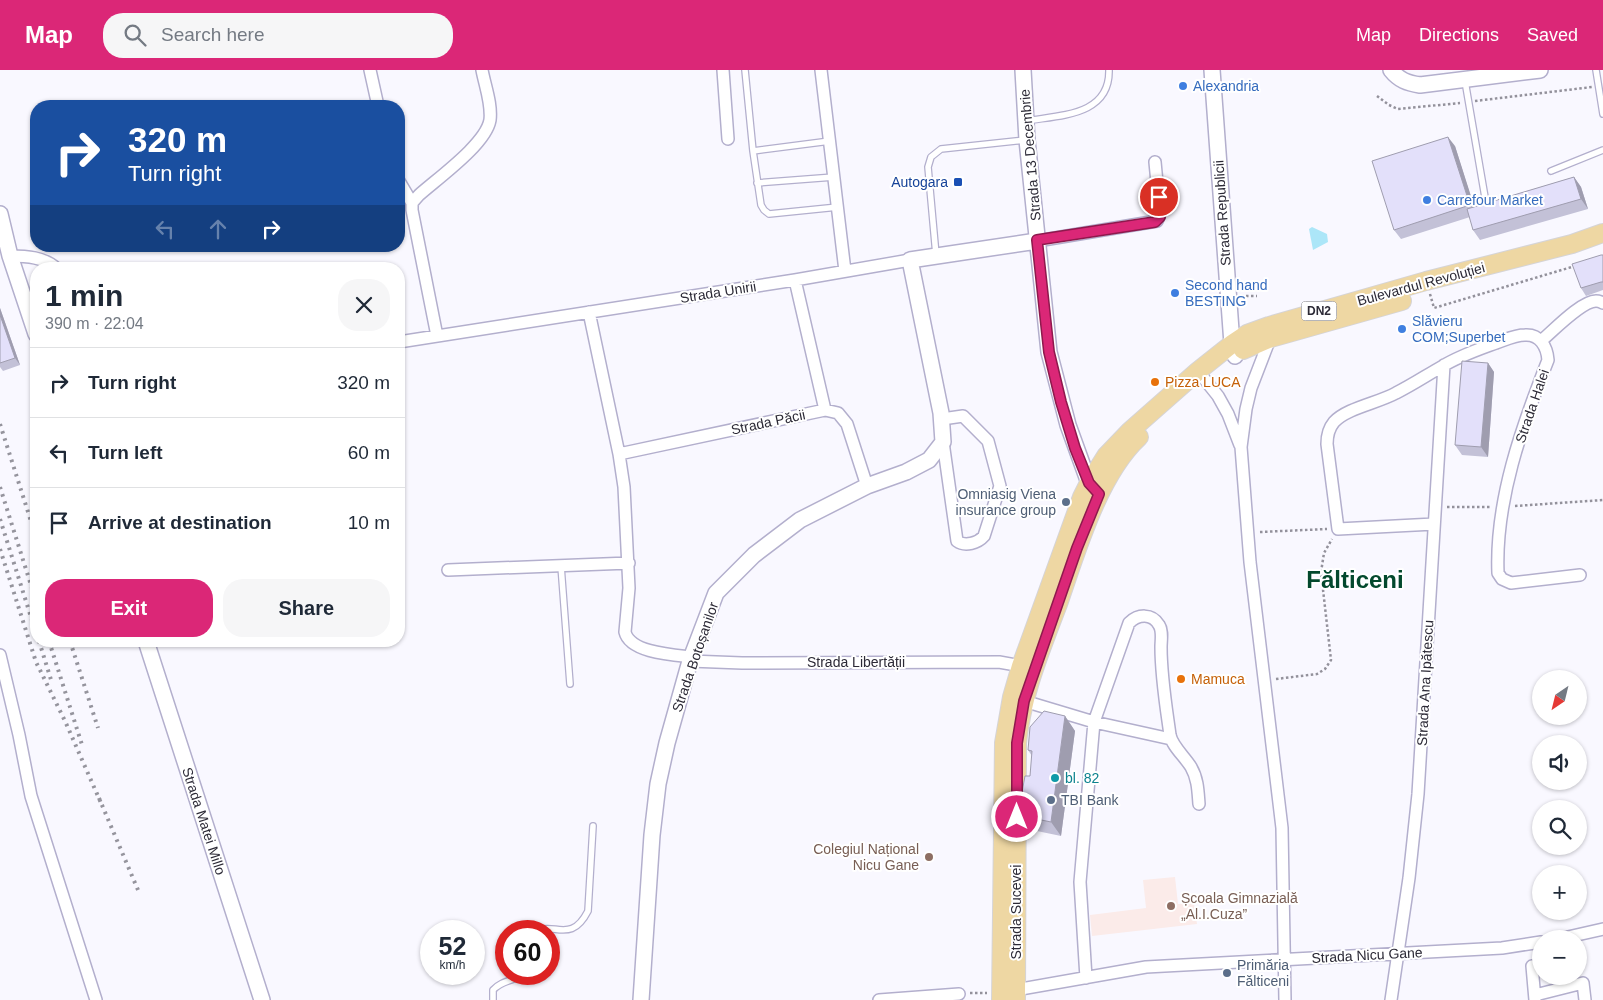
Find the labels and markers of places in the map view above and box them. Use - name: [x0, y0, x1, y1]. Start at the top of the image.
- place label: Alexandria: [1193, 78, 1259, 94]
- marker: Alexandria: [1177, 80, 1189, 92]
- place label: Autogara: [891, 174, 948, 190]
- marker: Autogara: [952, 176, 964, 188]
- pin: [1138, 176, 1180, 218]
- place label: Carrefour Market: [1437, 192, 1543, 208]
- marker: Carrefour Market: [1421, 194, 1433, 206]
- place label: Second hand BESTING: [1185, 277, 1268, 309]
- marker: Second hand BESTING: [1169, 287, 1181, 299]
- place label: Slăvieru COM;Superbet: [1412, 313, 1505, 345]
- marker: Slăvieru COM;Superbet: [1396, 323, 1408, 335]
- place label: Pizza LUCA: [1165, 374, 1241, 390]
- marker: Pizza LUCA: [1149, 376, 1161, 388]
- place label: Omniasig Viena insurance group: [956, 486, 1056, 518]
- marker: Omniasig Viena insurance group: [1060, 496, 1072, 508]
- place label: Mamuca: [1191, 671, 1245, 687]
- marker: Mamuca: [1175, 673, 1187, 685]
- place label: bl. 82: [1065, 770, 1099, 786]
- marker: bl. 82: [1049, 772, 1061, 784]
- place label: TBI Bank: [1061, 792, 1120, 808]
- marker: TBI Bank: [1045, 794, 1057, 806]
- place label: Colegiul Național Nicu Gane: [813, 841, 919, 873]
- marker: Colegiul Național Nicu Gane: [923, 851, 935, 863]
- place label: Școala Gimnazială „Al.I.Cuza”: [1181, 890, 1298, 922]
- marker: Școala Gimnazială „Al.I.Cuza”: [1165, 900, 1177, 912]
- place label: Primăria Fălticeni: [1237, 957, 1289, 989]
- marker: Primăria Fălticeni: [1221, 967, 1233, 979]

